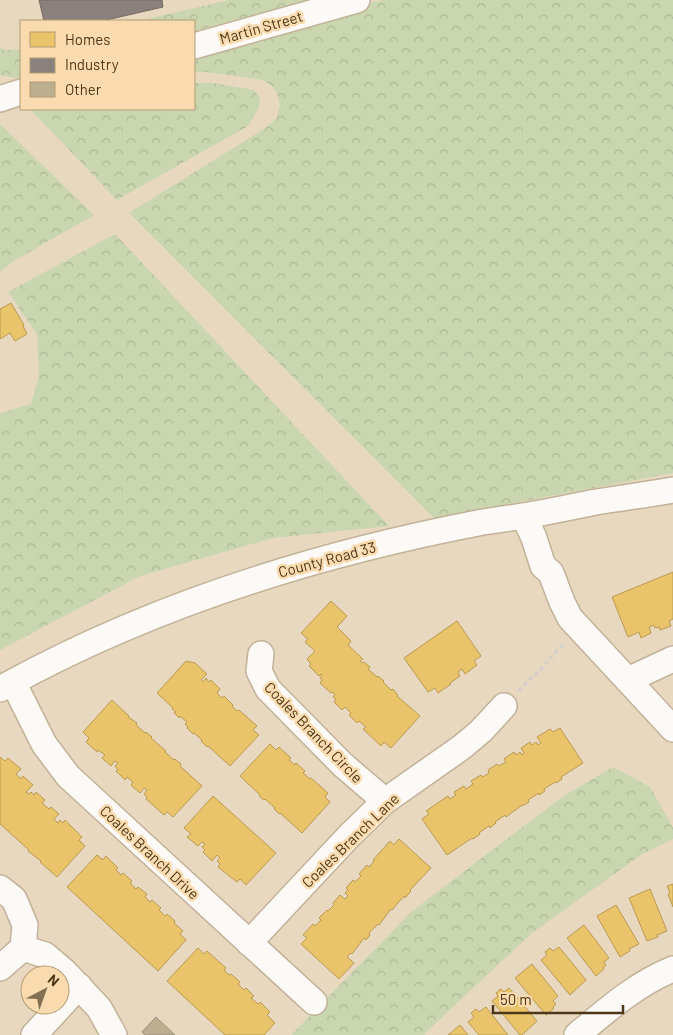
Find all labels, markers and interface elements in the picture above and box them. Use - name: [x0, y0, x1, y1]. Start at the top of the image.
- street label: Martin Street: [217, 7, 305, 47]
- legend: [20, 20, 195, 110]
- text: Homes: [65, 30, 110, 48]
- text: Industry: [65, 55, 119, 73]
- text: Other: [65, 80, 102, 98]
- street label: County Road 33: [276, 537, 378, 581]
- street label: Coales Branch Circle: [261, 678, 367, 786]
- street label: Coales Branch Lane: [298, 789, 402, 891]
- street label: Coales Branch Drive: [97, 801, 203, 903]
- north arrow: [20, 965, 70, 1015]
- text: N: [45, 970, 63, 989]
- scale bar: [493, 982, 623, 1014]
- text: 50 m: [500, 990, 532, 1008]

